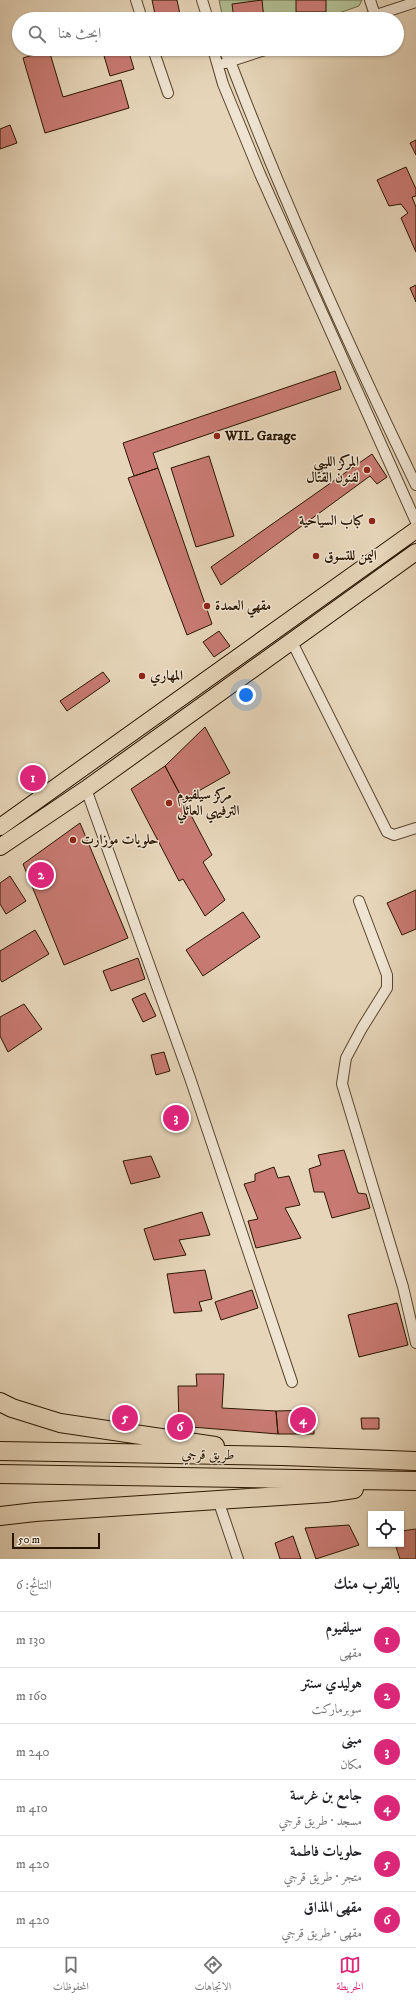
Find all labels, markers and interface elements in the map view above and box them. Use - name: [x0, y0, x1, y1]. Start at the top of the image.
- search box: [12, 12, 404, 56]
- icon: search: [26, 23, 48, 45]
- text: ابحث هنا: [58, 24, 101, 43]
- place label: WIL Garage: [224, 427, 296, 445]
- marker: WIL Garage: [212, 431, 222, 441]
- place label: المركز الليبي لفنون القتال: [306, 453, 359, 487]
- marker: المركز الليبي لفنون القتال: [362, 465, 372, 475]
- place label: كباب السياحية: [299, 512, 364, 530]
- marker: كباب السياحية: [367, 516, 377, 526]
- place label: اليمن للتسوق: [324, 547, 377, 565]
- marker: اليمن للتسوق: [311, 551, 321, 561]
- place label: مقهي العمدة: [215, 597, 271, 618]
- marker: مقهي العمدة: [202, 601, 212, 611]
- place label: المهاري: [150, 667, 183, 687]
- marker: المهاري: [137, 671, 147, 681]
- your location: [236, 685, 256, 705]
- pin: 1: [20, 763, 46, 793]
- place label: مركز سيلفيوم الترفيهي العائلي: [176, 786, 239, 824]
- marker: مركز سيلفيوم الترفيهي العائلي: [164, 798, 174, 808]
- place label: حلويات موزارت: [81, 831, 159, 849]
- marker: حلويات موزارت: [68, 835, 78, 845]
- pin: 2: [28, 860, 54, 890]
- pin: 3: [163, 1103, 189, 1133]
- pin: 5: [112, 1403, 138, 1433]
- pin: 4: [290, 1405, 316, 1435]
- pin: 6: [167, 1412, 193, 1442]
- street label: طريق قرجي: [181, 1446, 235, 1466]
- map controls: [368, 1511, 404, 1547]
- button: locate: [368, 1511, 404, 1547]
- scale bar: [12, 1531, 100, 1550]
- text: 50 m: [18, 1533, 40, 1547]
- text: بالقرب منك: [334, 1573, 400, 1595]
- text: النتائج: 6: [16, 1577, 52, 1593]
- text: سيلفيوم: [326, 1618, 362, 1637]
- text: 130 m: [16, 1632, 45, 1648]
- text: 1: [385, 1632, 389, 1648]
- text: مقهى: [339, 1645, 362, 1661]
- text: هوليدي سنتر: [302, 1674, 362, 1693]
- text: 160 m: [16, 1688, 47, 1704]
- text: 2: [384, 1688, 390, 1704]
- text: سوبرماركت: [312, 1701, 362, 1717]
- text: مبنى: [342, 1730, 362, 1749]
- text: 240 m: [16, 1744, 49, 1760]
- text: 3: [385, 1744, 389, 1760]
- text: مكان: [340, 1757, 362, 1773]
- text: جامع بن غرسة: [290, 1786, 362, 1805]
- text: 410 m: [16, 1800, 48, 1816]
- text: 4: [383, 1800, 391, 1816]
- text: مسجد · طريق قرجي: [279, 1813, 362, 1829]
- text: حلويات فاطمة: [290, 1842, 362, 1861]
- text: 420 m: [16, 1856, 49, 1872]
- text: 5: [384, 1856, 390, 1872]
- text: متجر · طريق قرجي: [284, 1869, 362, 1885]
- text: مقهى المذاق: [303, 1898, 362, 1917]
- text: 420 m: [16, 1912, 49, 1928]
- text: 6: [384, 1912, 390, 1928]
- text: مقهى · طريق قرجي: [282, 1925, 362, 1941]
- tab: المحفوظات: [53, 1954, 89, 1997]
- tab: الاتجاهات: [194, 1954, 231, 1997]
- tab: الخريطة: [337, 1954, 363, 1997]

